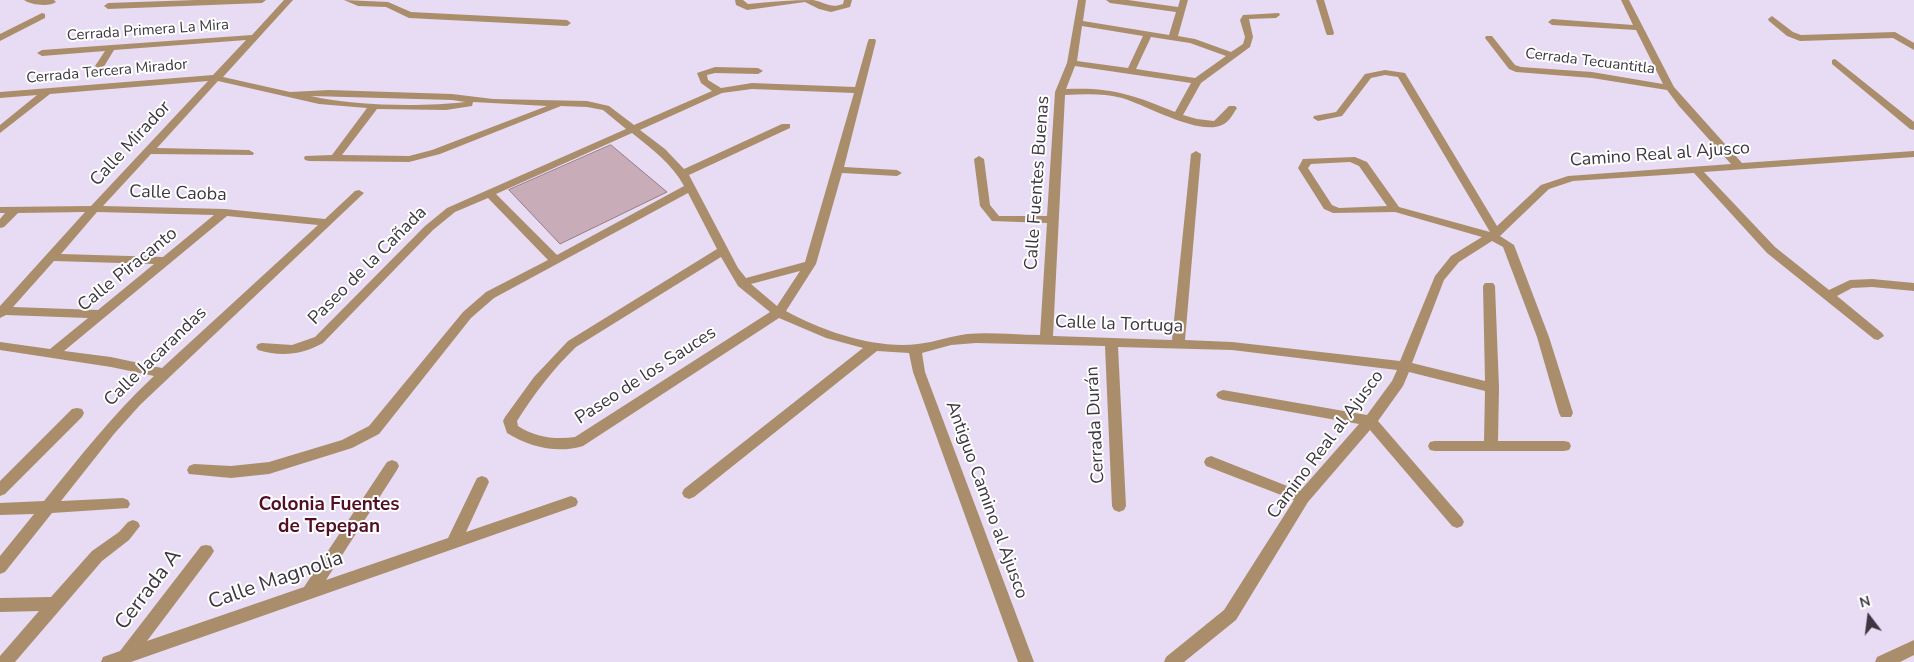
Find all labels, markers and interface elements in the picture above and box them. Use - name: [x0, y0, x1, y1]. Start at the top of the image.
- street label: Cerrada Primera La Mira: [66, 16, 230, 46]
- street label: Cerrada Tecuantitla: [1524, 45, 1656, 79]
- street label: Cerrada Tercera Mirador: [26, 56, 188, 88]
- street label: Calle Fuentes Buenas: [1021, 95, 1055, 271]
- street label: Calle Mirador: [86, 97, 176, 191]
- street label: Camino Real al Ajusco: [1569, 138, 1751, 172]
- street label: Calle Caoba: [129, 182, 227, 206]
- street label: Paseo de la Cañada: [304, 202, 432, 330]
- street label: Calle Piracanto: [74, 223, 182, 317]
- street label: Calle Jacarandas: [100, 303, 212, 411]
- street label: Calle la Tortuga: [1054, 312, 1184, 338]
- street label: Paseo de los Sauces: [571, 322, 721, 430]
- street label: Cerrada Durán: [1082, 366, 1110, 484]
- street label: Camino Real al Ajusco: [1263, 366, 1389, 524]
- street label: Antiguo Camino al Ajusco: [940, 398, 1032, 602]
- district label: Colonia Fuentes de Tepepan: [258, 494, 400, 538]
- street label: Cerrada A: [110, 545, 188, 635]
- street label: Calle Magnolia: [205, 546, 347, 616]
- text: N: [1857, 591, 1873, 613]
- north arrow: [1844, 592, 1894, 642]

